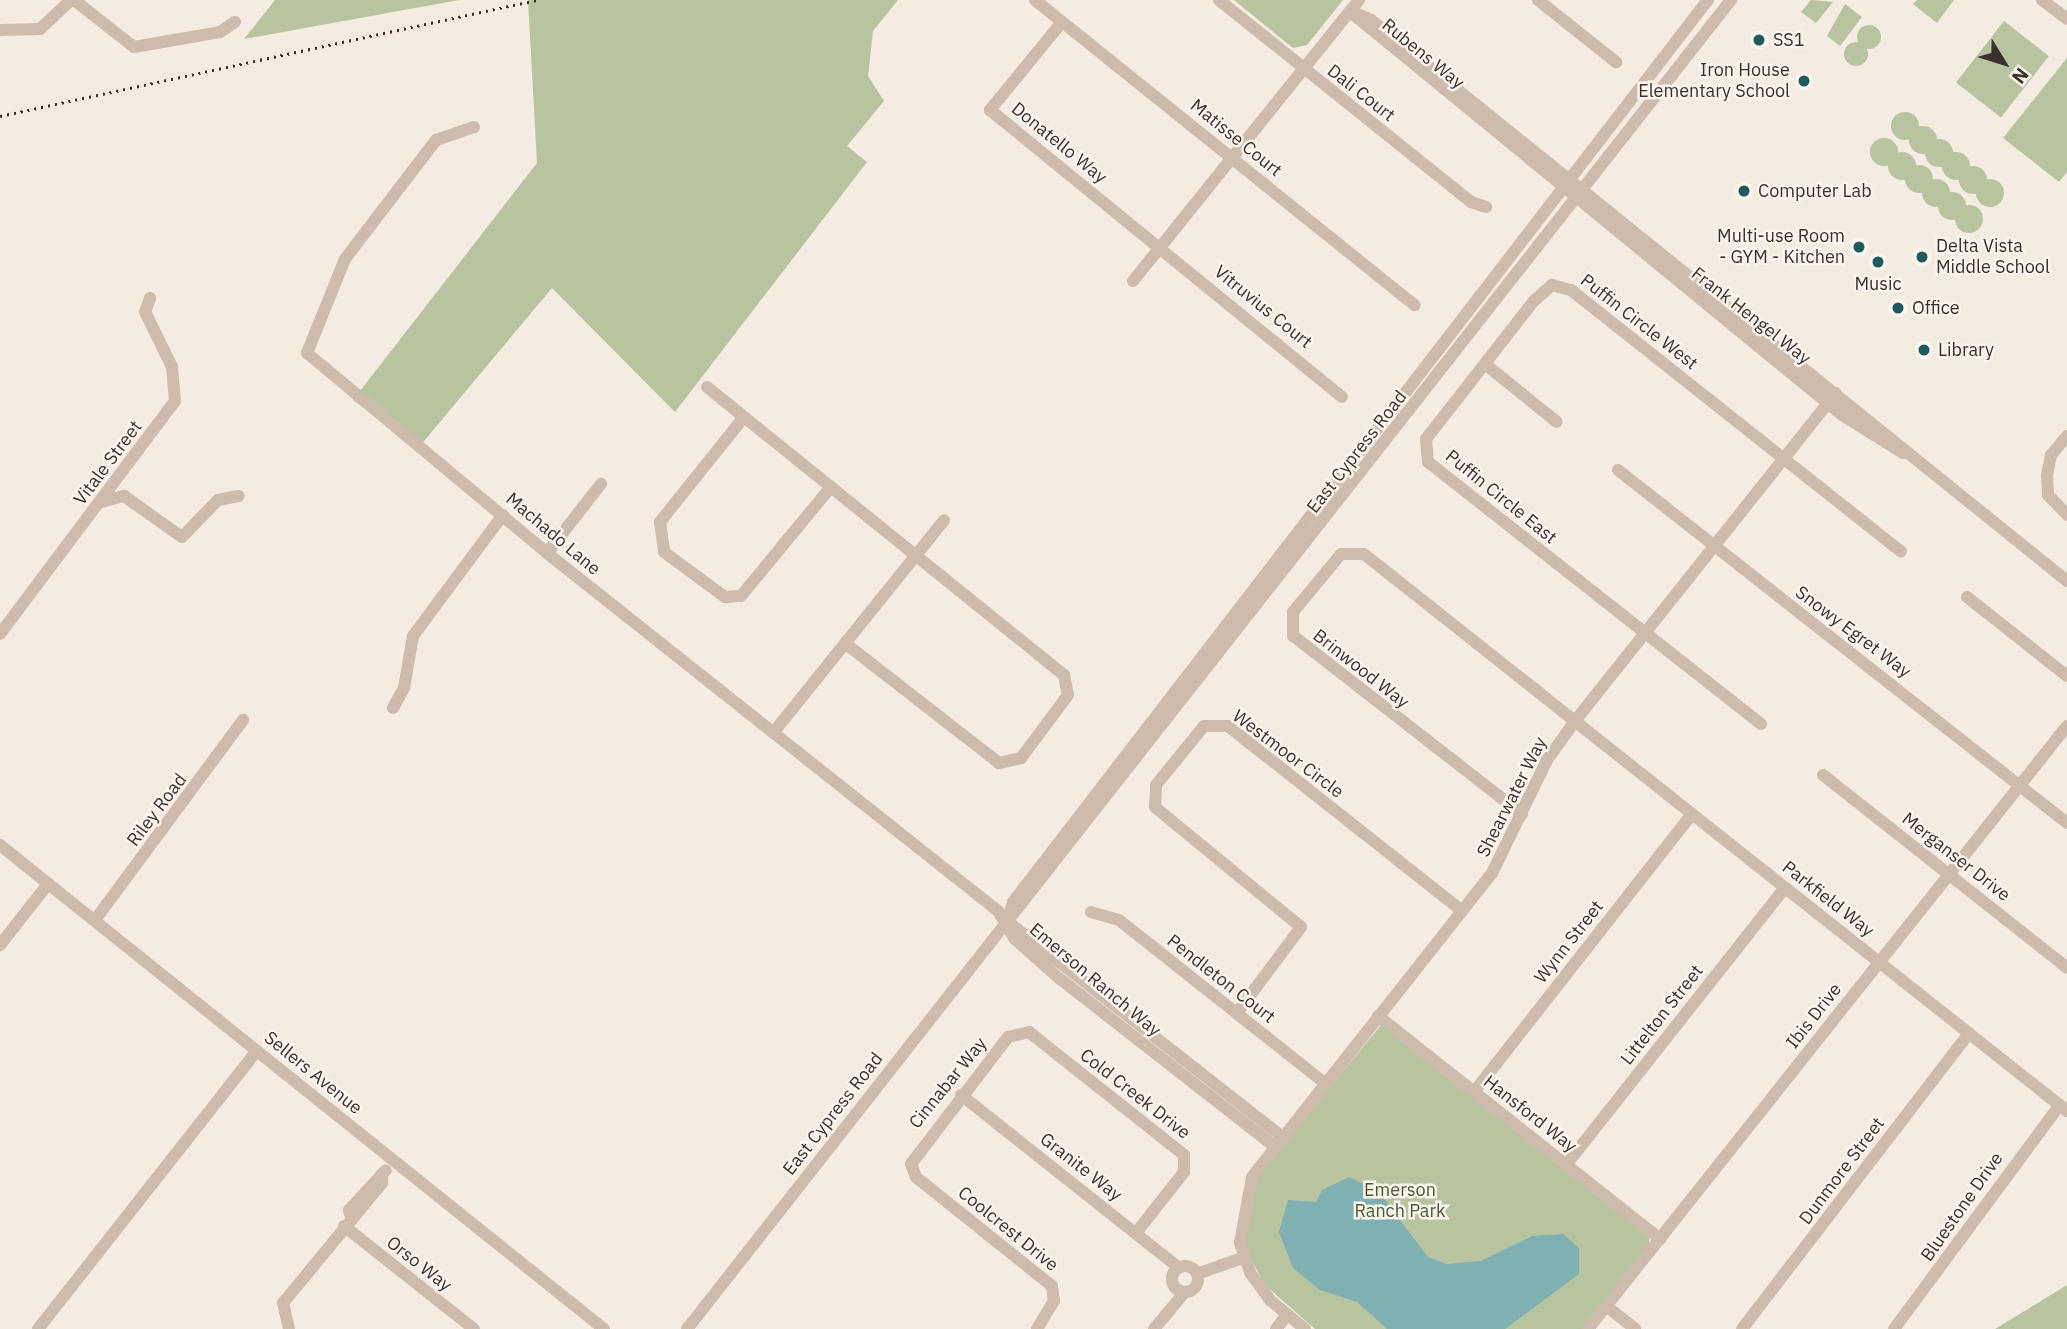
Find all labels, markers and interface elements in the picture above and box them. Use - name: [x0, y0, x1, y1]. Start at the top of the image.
- street label: Rubens Way: [1377, 14, 1469, 94]
- north arrow: [1969, 28, 2039, 98]
- place label: SS1: [1773, 29, 1805, 51]
- marker: SS1: [1751, 32, 1767, 48]
- street label: Dali Court: [1323, 60, 1399, 126]
- place label: Iron House Elementary School: [1638, 60, 1790, 102]
- text: N: [2007, 63, 2034, 89]
- marker: Iron House Elementary School: [1796, 73, 1812, 89]
- street label: Matisse Court: [1186, 95, 1286, 181]
- street label: Donatello Way: [1007, 98, 1111, 188]
- place label: Computer Lab: [1758, 180, 1872, 202]
- marker: Computer Lab: [1736, 183, 1752, 199]
- place label: Multi-use Room - GYM - Kitchen: [1717, 226, 1845, 268]
- place label: Delta Vista Middle School: [1936, 236, 2050, 278]
- marker: Multi-use Room - GYM - Kitchen: [1851, 239, 1867, 255]
- marker: Delta Vista Middle School: [1914, 249, 1930, 265]
- marker: Music: [1870, 254, 1886, 270]
- street label: Vitruvius Court: [1210, 261, 1316, 353]
- street label: Frank Hengel Way: [1687, 263, 1815, 369]
- street label: Puffin Circle West: [1576, 270, 1702, 374]
- place label: Music: [1854, 273, 1902, 295]
- place label: Office: [1912, 297, 1960, 319]
- marker: Office: [1890, 300, 1906, 316]
- place label: Library: [1938, 339, 1994, 361]
- marker: Library: [1916, 342, 1932, 358]
- street label: East Cypress Road: [1303, 387, 1411, 517]
- street label: Vitale Street: [69, 417, 147, 509]
- street label: Puffin Circle East: [1441, 446, 1561, 548]
- street label: Machado Lane: [501, 488, 605, 580]
- street label: Snowy Egret Way: [1791, 582, 1915, 682]
- street label: Brinwood Way: [1309, 625, 1413, 713]
- street label: Westmoor Circle: [1228, 705, 1348, 803]
- street label: Shearwater Way: [1473, 734, 1551, 860]
- street label: Riley Road: [123, 769, 191, 851]
- street label: Merganser Drive: [1898, 808, 2014, 906]
- street label: Parkfield Way: [1778, 856, 1878, 942]
- street label: Wynn Street: [1530, 896, 1608, 988]
- street label: Emerson Ranch Way: [1025, 919, 1165, 1041]
- street label: Pendleton Court: [1163, 930, 1279, 1028]
- street label: Littelton Street: [1616, 961, 1708, 1069]
- street label: Ibis Drive: [1782, 979, 1846, 1053]
- street label: Sellers Avenue: [260, 1027, 366, 1119]
- street label: Cinnabar Way: [905, 1033, 991, 1133]
- street label: Cold Creek Drive: [1076, 1044, 1194, 1144]
- street label: East Cypress Road: [779, 1049, 887, 1179]
- street label: Hansford Way: [1479, 1071, 1581, 1157]
- street label: Dunmore Street: [1795, 1113, 1889, 1229]
- street label: Granite Way: [1036, 1128, 1126, 1206]
- street label: Bluestone Drive: [1916, 1148, 2008, 1266]
- park label: Emerson Ranch Park: [1354, 1180, 1446, 1222]
- street label: Coolcrest Drive: [954, 1182, 1062, 1276]
- street label: Orso Way: [382, 1232, 456, 1296]

